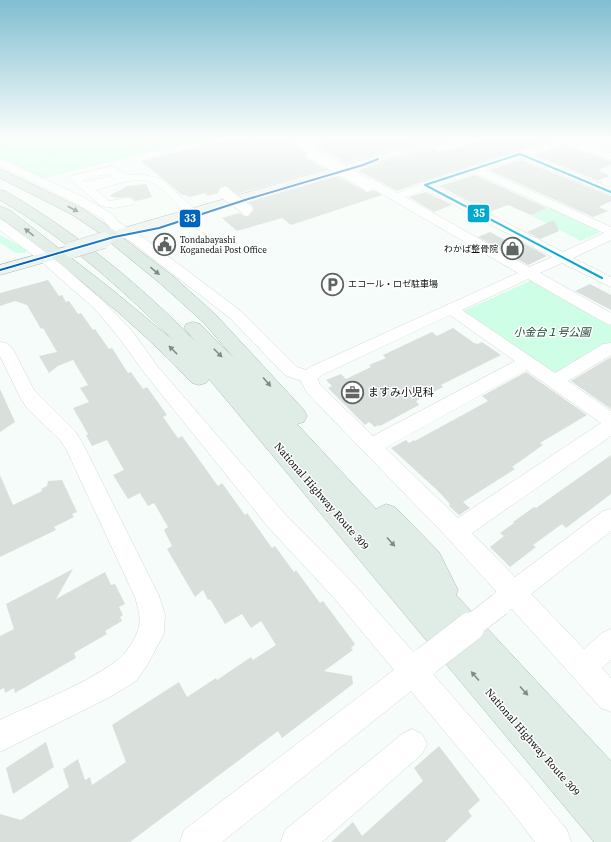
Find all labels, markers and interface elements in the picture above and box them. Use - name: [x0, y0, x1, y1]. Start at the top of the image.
- line badge: 35: [467, 204, 490, 223]
- one-way arrow: [67, 206, 78, 212]
- text: 35: [473, 206, 485, 221]
- line badge: 33: [179, 209, 201, 228]
- text: 33: [184, 211, 196, 226]
- one-way arrow: [23, 227, 34, 236]
- public building icon: Tondabayashi Koganedai Post Office: [152, 232, 178, 258]
- place label: Tondabayashi Koganedai Post Office: [180, 234, 267, 256]
- shop icon: わかば整骨院: [500, 236, 526, 262]
- place label: わかば整骨院: [444, 243, 498, 255]
- one-way arrow: [150, 266, 161, 275]
- parking icon: エコール・ロゼ駐車場: [319, 271, 345, 297]
- place label: エコール・ロゼ駐車場: [348, 278, 438, 290]
- park label: 小金台１号公園: [514, 325, 592, 340]
- one-way arrow: [168, 345, 178, 355]
- one-way arrow: [213, 348, 223, 358]
- one-way arrow: [262, 378, 271, 387]
- office icon: ますみ小児科: [339, 379, 365, 405]
- place label: ますみ小児科: [368, 385, 434, 400]
- street label: National Highway Route 309: [271, 439, 373, 553]
- one-way arrow: [386, 537, 395, 548]
- one-way arrow: [471, 671, 480, 682]
- street label: National Highway Route 309: [482, 685, 584, 799]
- one-way arrow: [519, 687, 528, 696]

